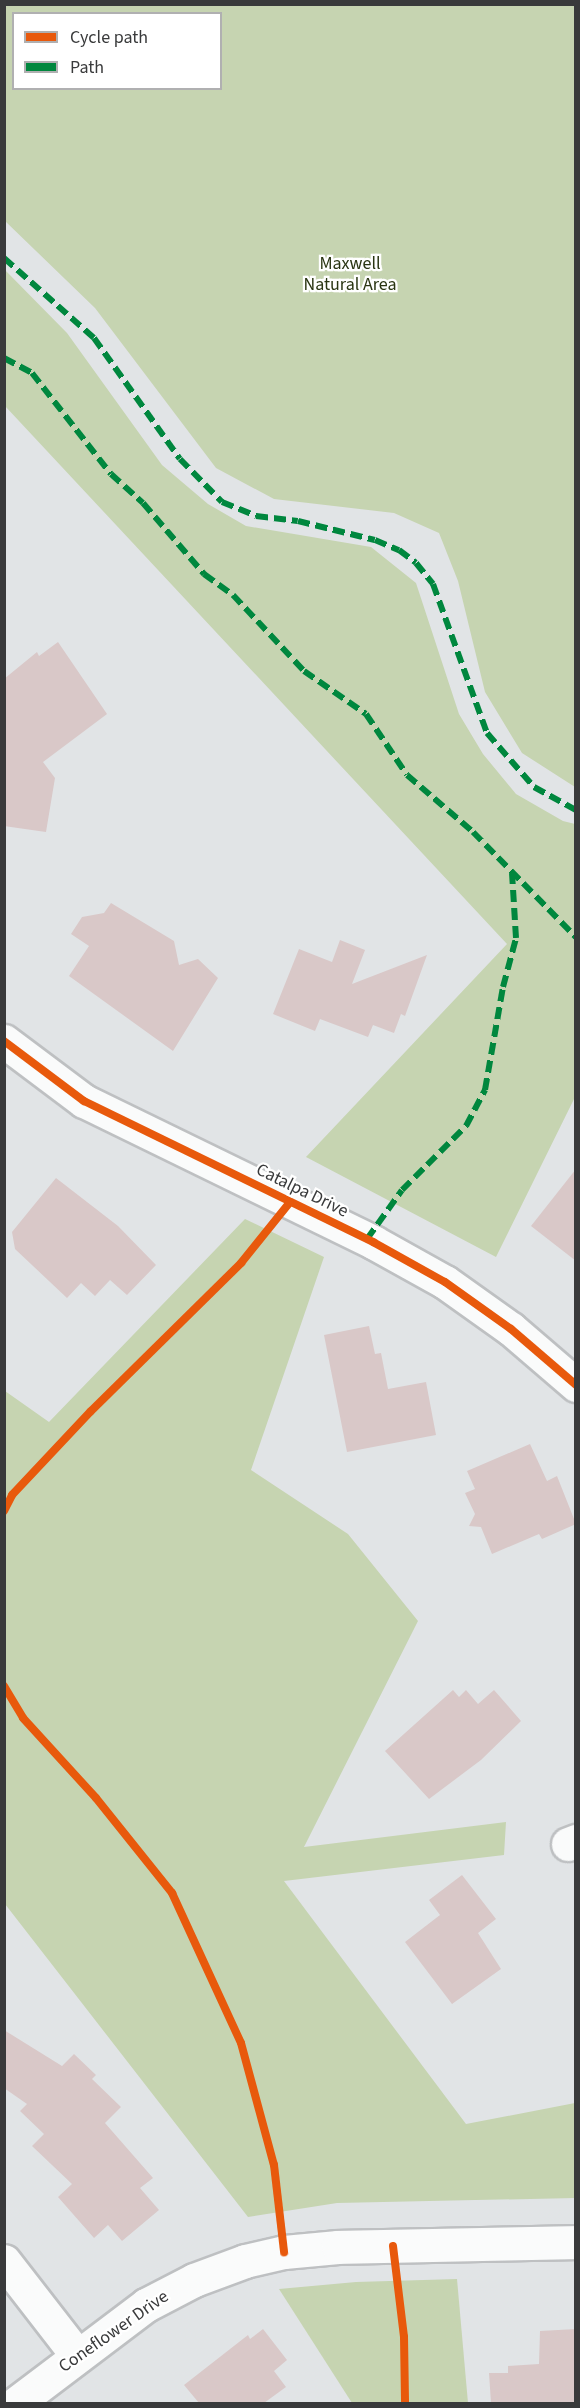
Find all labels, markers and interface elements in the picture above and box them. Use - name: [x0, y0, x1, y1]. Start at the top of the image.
- legend: [12, 12, 222, 90]
- text: Cycle path: [70, 25, 148, 50]
- text: Path: [70, 55, 104, 80]
- park label: Maxwell Natural Area: [303, 254, 397, 296]
- street label: Catalpa Drive: [252, 1159, 352, 1223]
- street label: Coneflower Drive: [55, 2286, 173, 2378]

